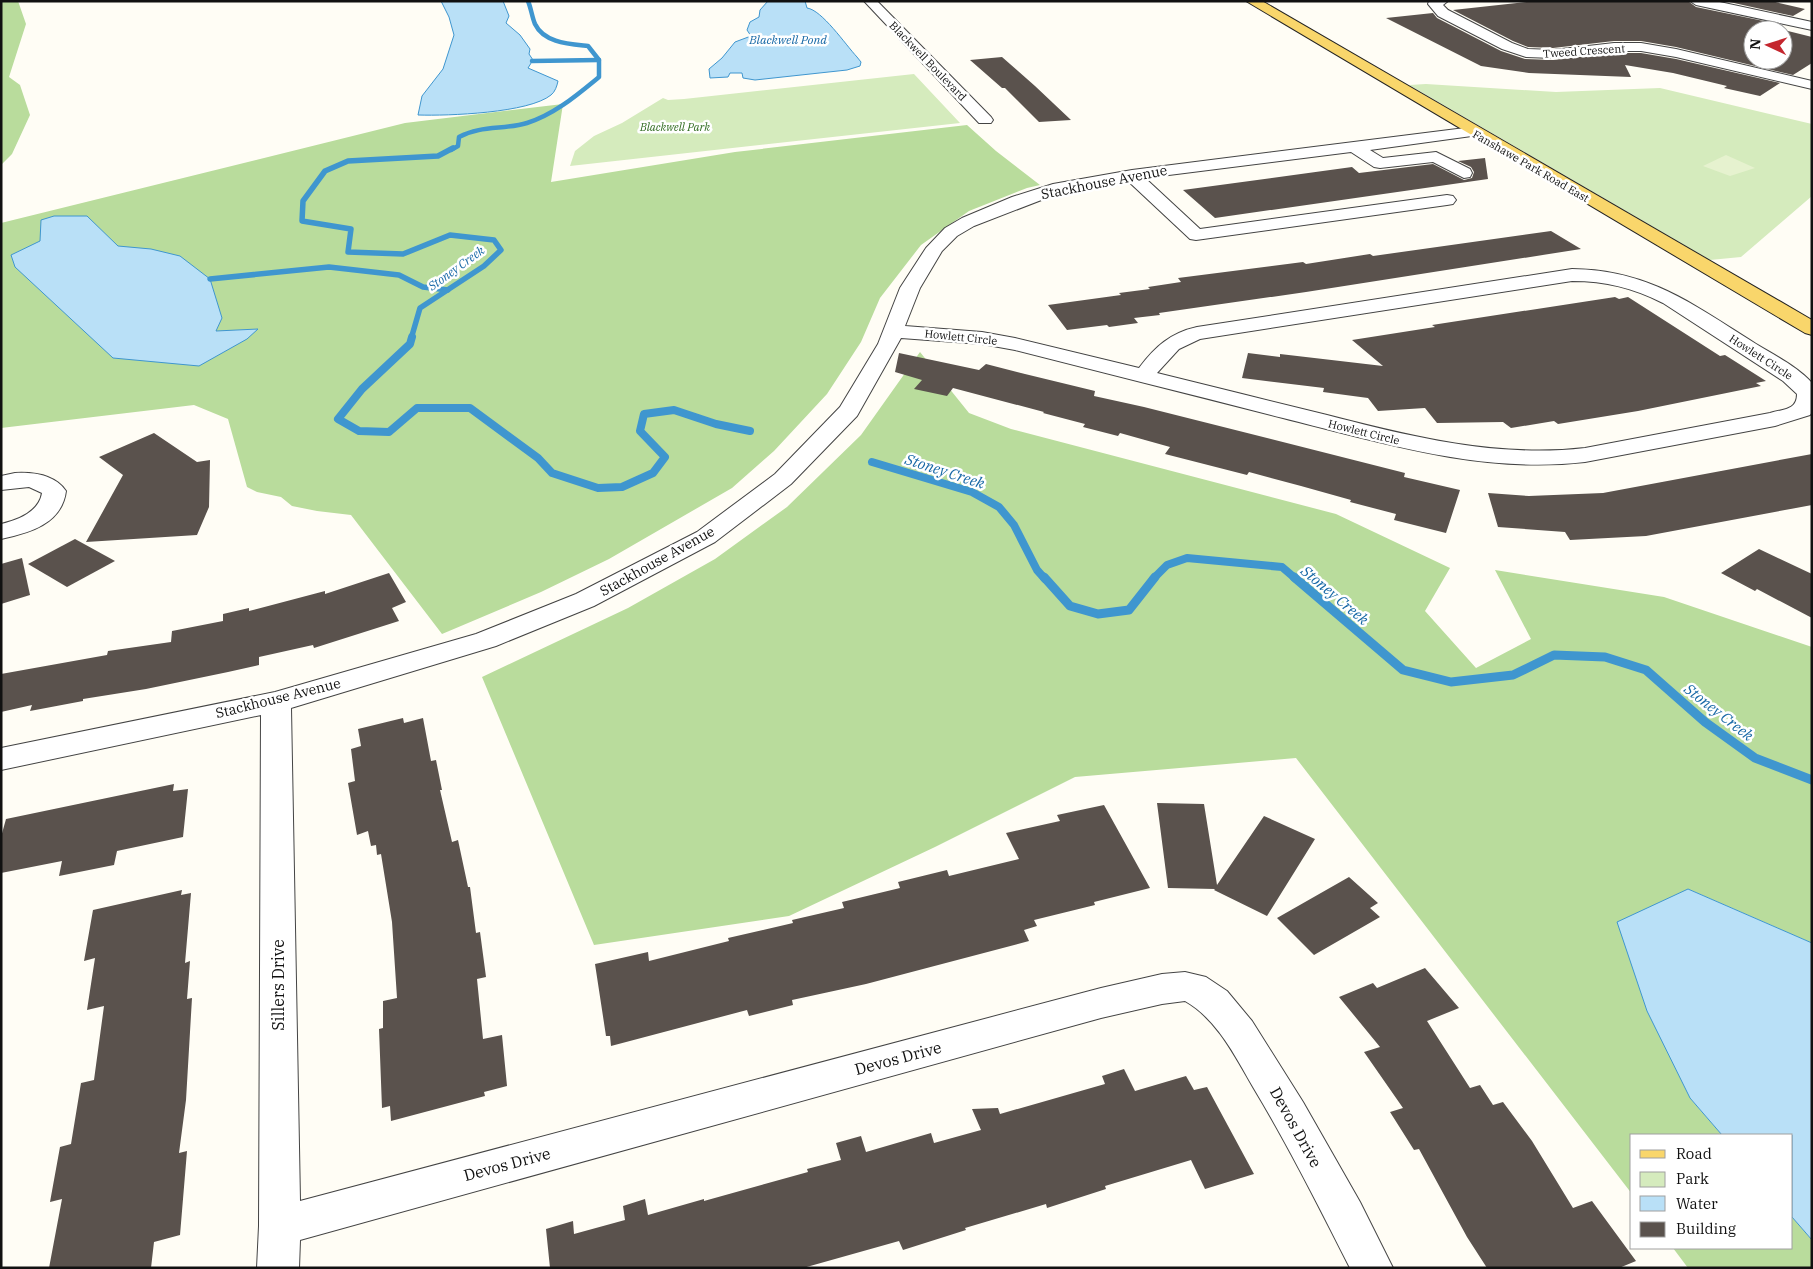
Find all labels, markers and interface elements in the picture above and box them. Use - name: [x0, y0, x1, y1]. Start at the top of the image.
- street label: Blackwell Boulevard: [886, 18, 970, 104]
- north arrow: [1743, 20, 1793, 70]
- water label: Blackwell Pond: [748, 32, 827, 47]
- text: N: [1746, 38, 1764, 50]
- street label: Tweed Crescent: [1542, 41, 1626, 61]
- park label: Blackwell Park: [639, 120, 710, 134]
- street label: Fanshawe Park Road East: [1470, 127, 1592, 205]
- street label: Stackhouse Avenue: [1039, 161, 1169, 203]
- water label: Stoney Creek: [424, 242, 488, 294]
- street label: Howlett Circle: [924, 326, 998, 348]
- street label: Howlett Circle: [1727, 331, 1796, 383]
- street label: Howlett Circle: [1327, 416, 1401, 448]
- water label: Stoney Creek: [902, 449, 987, 493]
- street label: Stackhouse Avenue: [597, 522, 717, 600]
- water label: Stoney Creek: [1296, 561, 1373, 629]
- street label: Stackhouse Avenue: [214, 674, 342, 722]
- water label: Stoney Creek: [1680, 678, 1757, 745]
- street label: Sillers Drive: [268, 939, 288, 1031]
- street label: Devos Drive: [852, 1037, 944, 1079]
- street label: Devos Drive: [1266, 1083, 1326, 1171]
- legend: [1630, 1134, 1793, 1249]
- street label: Devos Drive: [461, 1143, 553, 1185]
- text: Road: [1676, 1144, 1712, 1163]
- text: Park: [1676, 1169, 1709, 1188]
- text: Water: [1676, 1194, 1718, 1213]
- text: Building: [1676, 1219, 1736, 1238]

